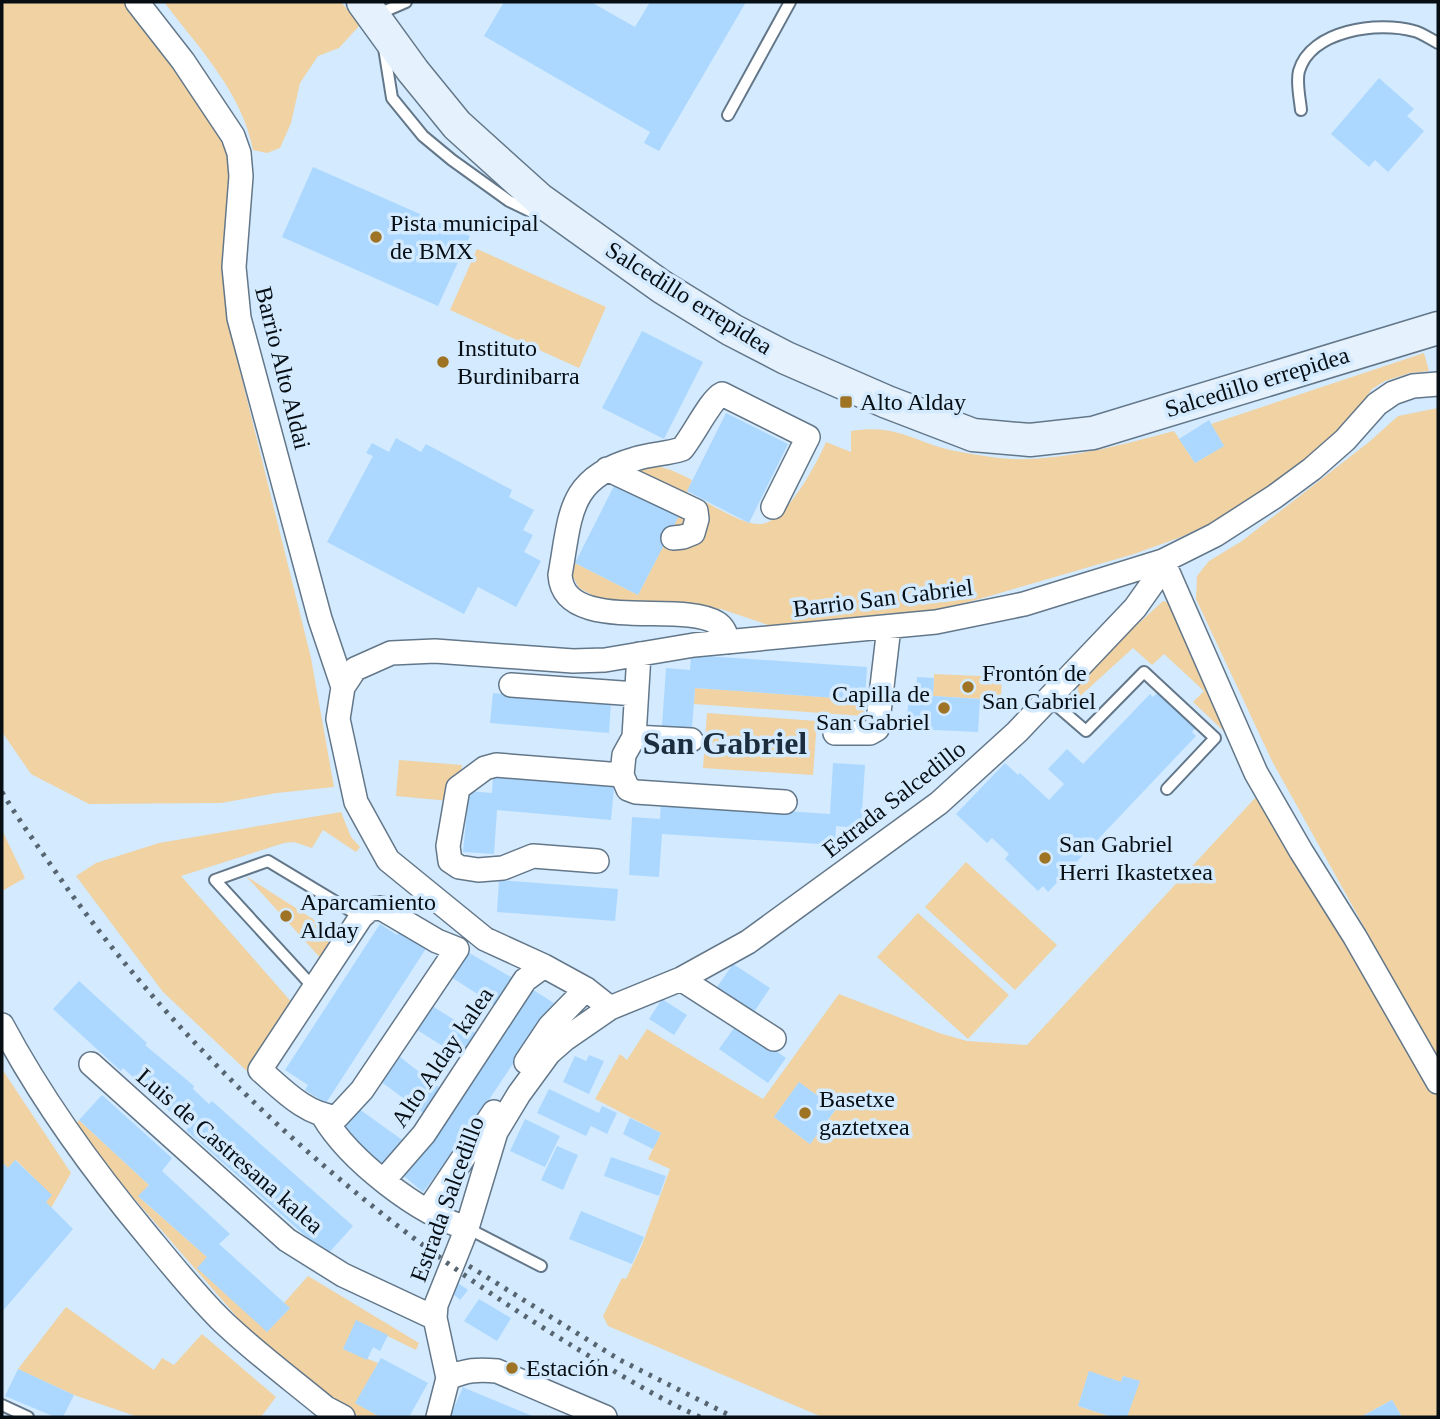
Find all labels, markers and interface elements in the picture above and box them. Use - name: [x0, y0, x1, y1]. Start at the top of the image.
- place label: Pista municipal de BMX: [390, 210, 539, 264]
- marker: Pista municipal de BMX: [368, 229, 384, 245]
- street label: Salcedillo errepidea: [601, 236, 777, 360]
- street label: Barrio Alto Aldai: [250, 284, 316, 452]
- place label: Instituto Burdinibarra: [457, 335, 580, 389]
- street label: Salcedillo errepidea: [1162, 342, 1353, 422]
- marker: Instituto Burdinibarra: [435, 354, 451, 370]
- place label: Alto Alday: [860, 389, 966, 415]
- marker: Alto Alday: [838, 394, 854, 410]
- street label: Barrio San Gabriel: [791, 574, 975, 622]
- place label: Frontón de San Gabriel: [982, 660, 1096, 714]
- marker: Frontón de San Gabriel: [960, 679, 976, 695]
- place label: Capilla de San Gabriel: [816, 681, 930, 735]
- marker: Capilla de San Gabriel: [936, 700, 952, 716]
- district label: San Gabriel: [643, 725, 807, 761]
- street label: Estrada Salcedillo: [817, 735, 971, 863]
- place label: San Gabriel Herri Ikastetxea: [1059, 831, 1213, 885]
- marker: San Gabriel Herri Ikastetxea: [1037, 850, 1053, 866]
- place label: Aparcamiento Alday: [300, 889, 436, 943]
- marker: Aparcamiento Alday: [278, 908, 294, 924]
- street label: Alto Alday kalea: [386, 982, 498, 1132]
- street label: Luis de Castresana kalea: [132, 1063, 329, 1239]
- place label: Basetxe gaztetxea: [819, 1086, 910, 1140]
- marker: Basetxe gaztetxea: [797, 1105, 813, 1121]
- street label: Estrada Salcedillo: [405, 1113, 489, 1285]
- place label: Estación: [526, 1355, 609, 1381]
- marker: Estación: [504, 1360, 520, 1376]

